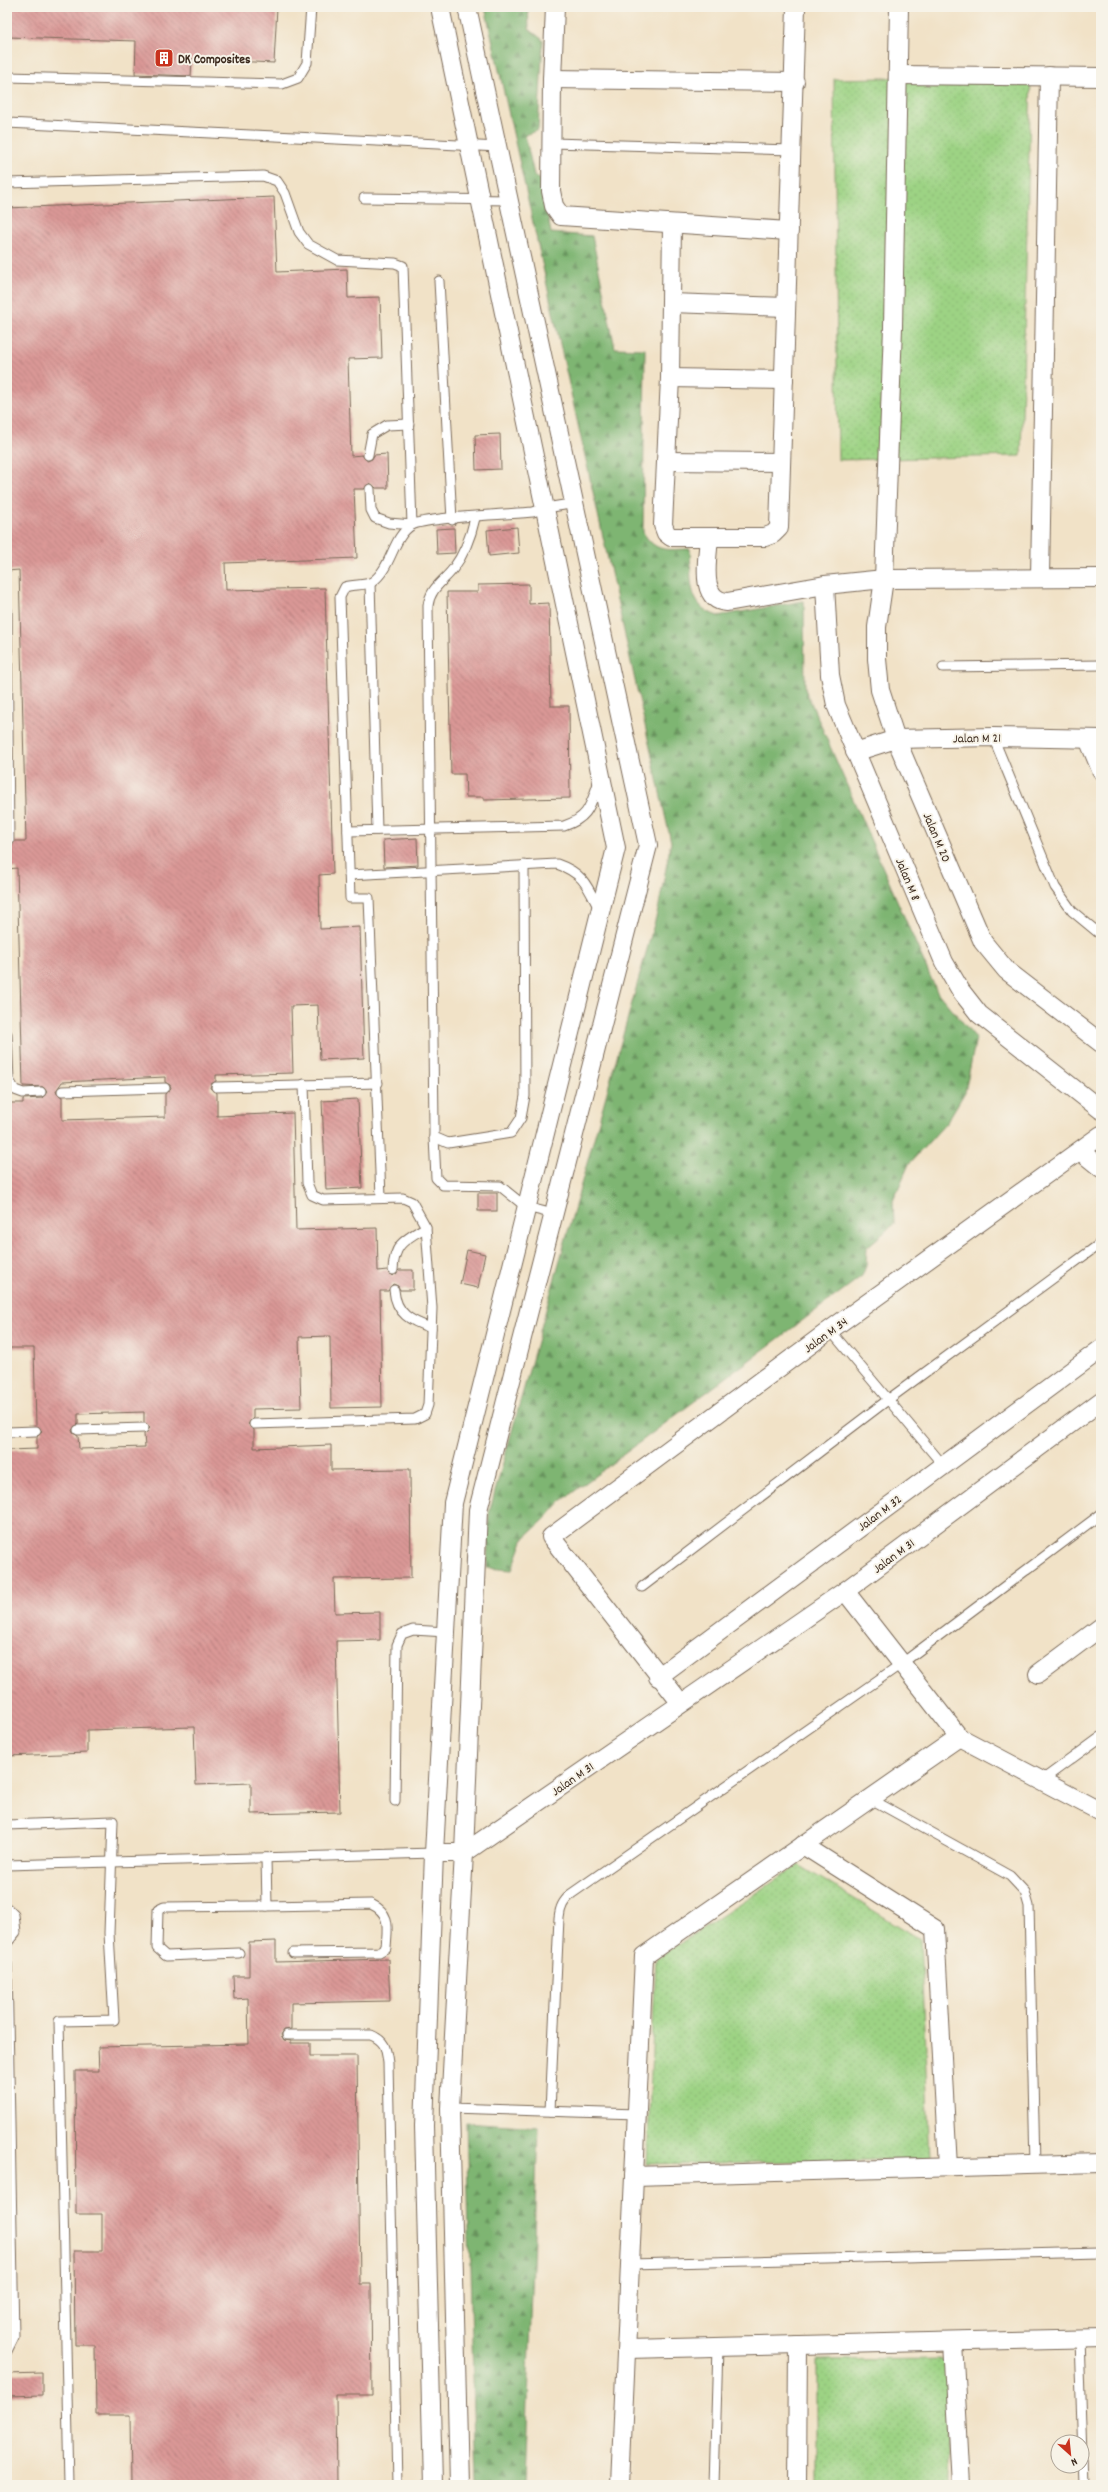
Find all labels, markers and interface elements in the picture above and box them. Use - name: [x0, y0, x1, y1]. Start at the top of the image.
- building icon: DK Composites: [153, 47, 175, 69]
- place label: DK Composites: [178, 51, 251, 70]
- street label: Jalan M 21: [953, 730, 1001, 749]
- street label: Jalan M 20: [917, 810, 955, 866]
- street label: Jalan M 8: [889, 856, 924, 904]
- street label: Jalan M 34: [800, 1313, 853, 1359]
- street label: Jalan M 32: [854, 1491, 907, 1537]
- street label: Jalan M 31: [870, 1535, 919, 1579]
- street label: Jalan M 31: [548, 1758, 599, 1802]
- north arrow: [1050, 2434, 1090, 2474]
- text: N: [1067, 2453, 1080, 2470]

